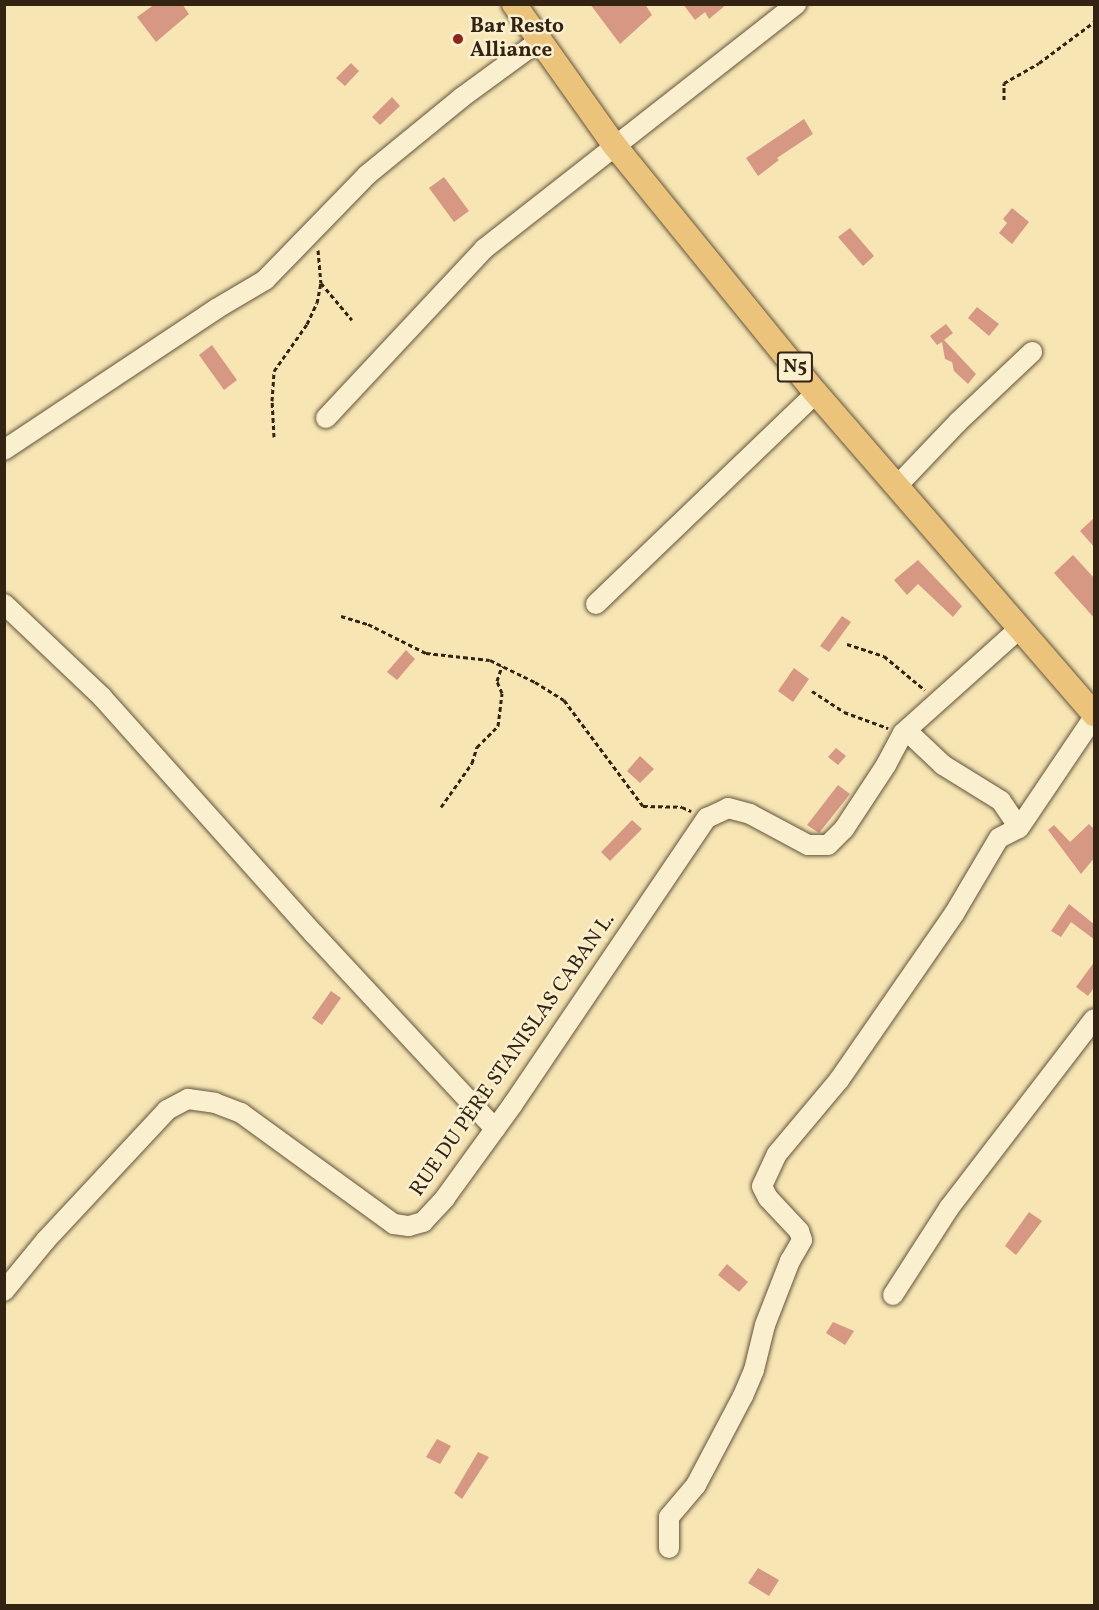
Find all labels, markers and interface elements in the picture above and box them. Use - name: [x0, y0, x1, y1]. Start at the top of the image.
- place label: Bar Resto Alliance: [470, 14, 564, 64]
- marker: Bar Resto Alliance: [451, 32, 465, 46]
- road number: N5: [776, 350, 814, 384]
- street label: RUE DU PÈRE STANISLAS CABAN L.: [405, 908, 621, 1202]

